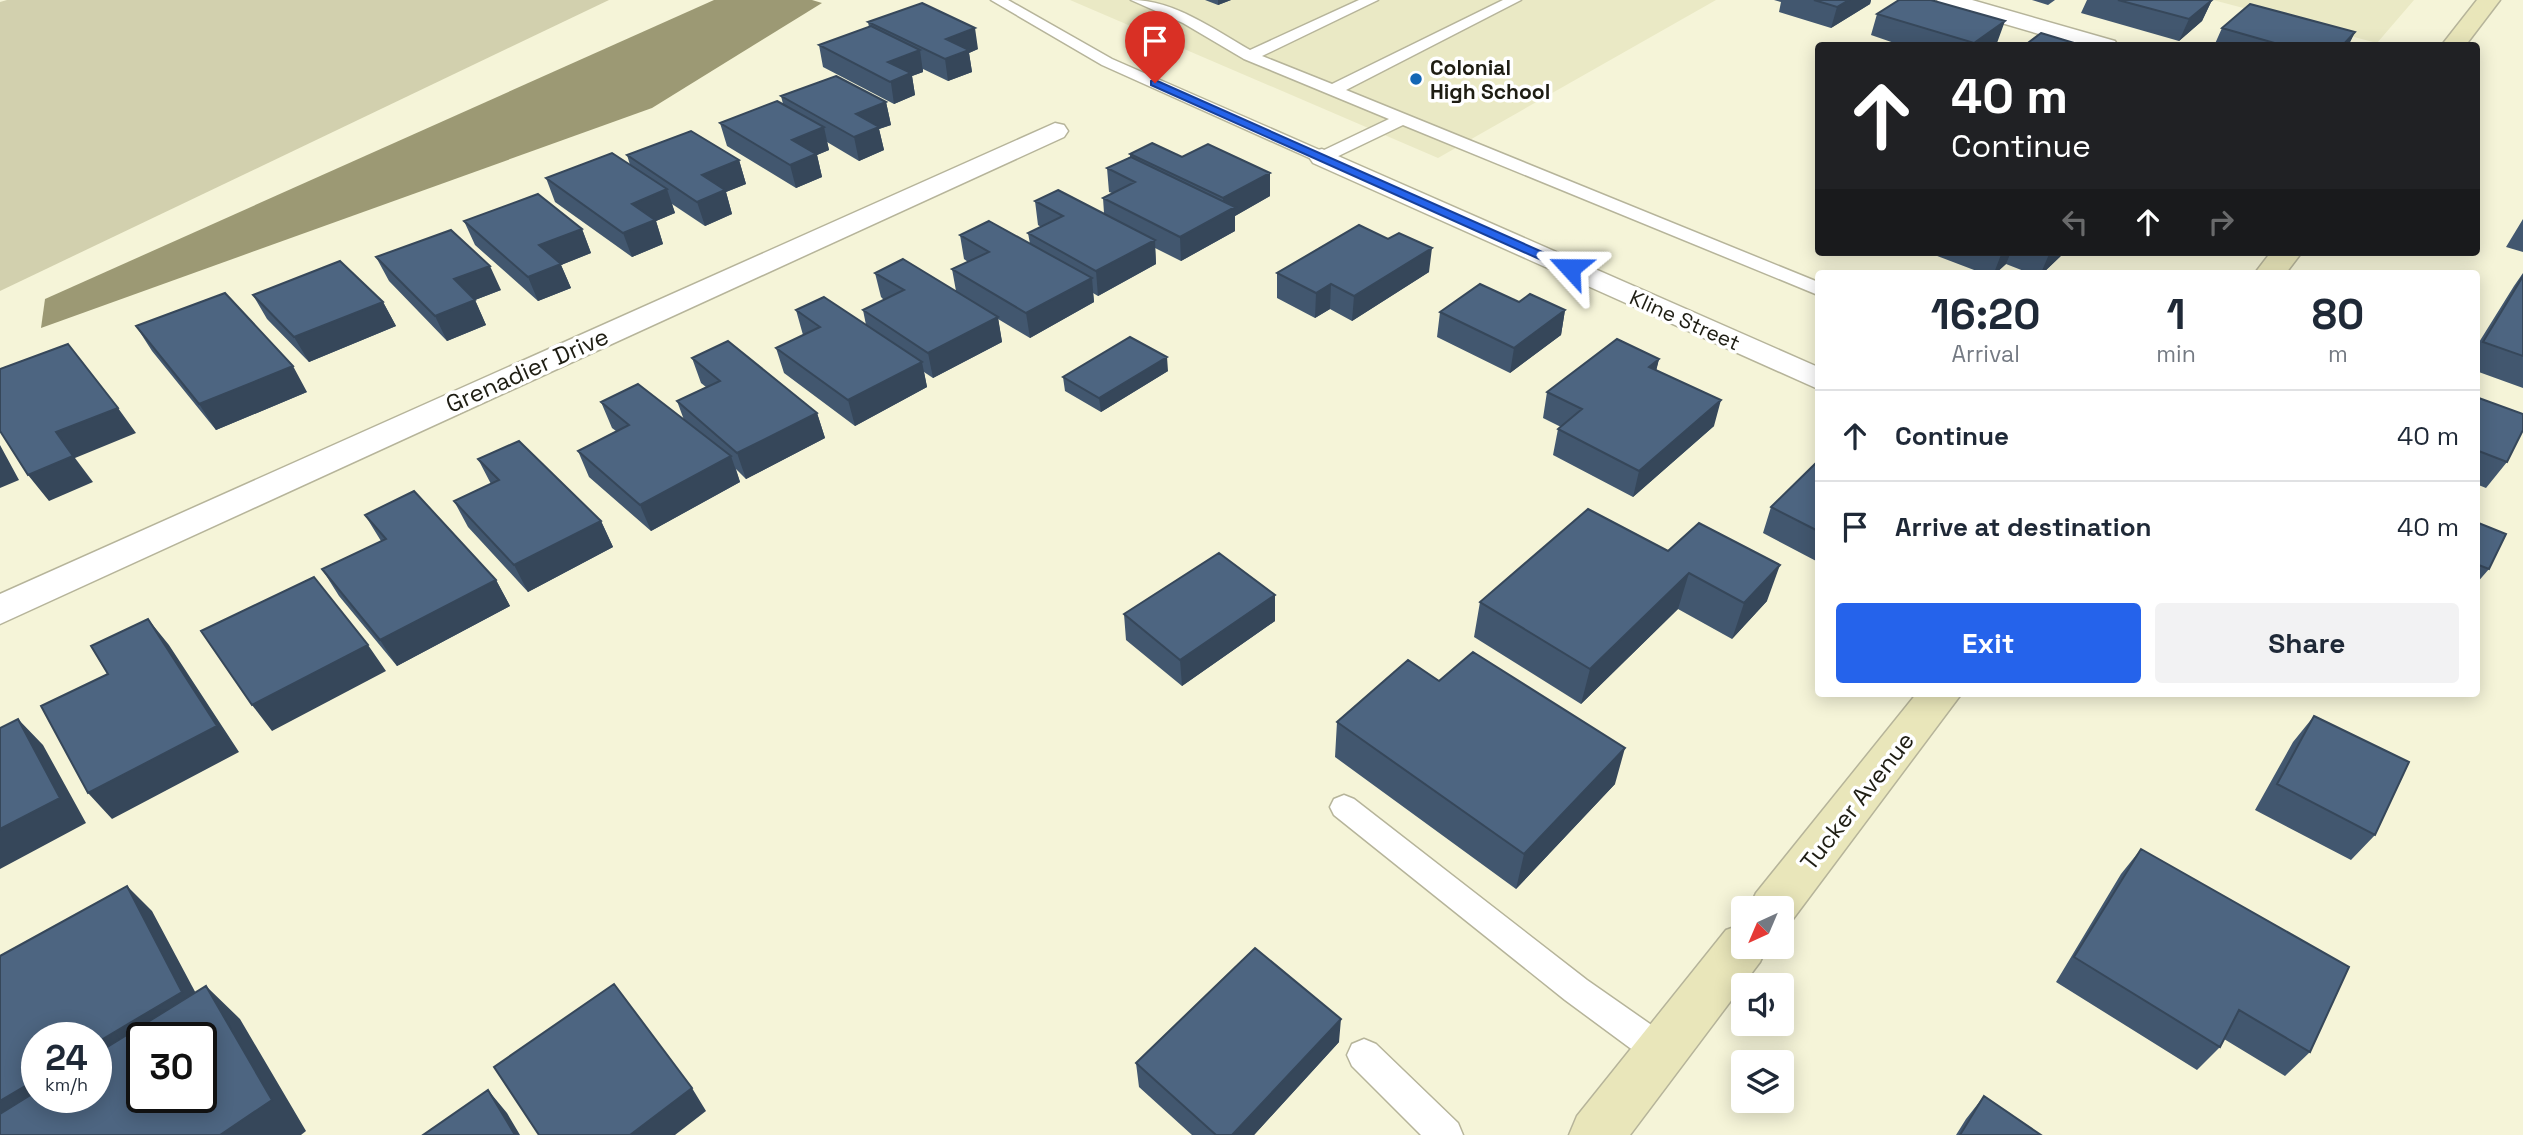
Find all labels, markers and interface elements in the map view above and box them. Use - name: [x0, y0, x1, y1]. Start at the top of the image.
- pin: [1125, 11, 1185, 83]
- icon: arrive: [1136, 22, 1174, 60]
- place label: Colonial High School: [1430, 54, 1550, 105]
- text: 40 m: [1951, 65, 2068, 127]
- icon: ahead: [1836, 70, 1927, 161]
- marker: Colonial High School: [1408, 71, 1424, 87]
- text: Continue: [1951, 126, 2091, 166]
- icon: left: [2056, 203, 2094, 241]
- icon: ahead: [2129, 203, 2167, 241]
- icon: right: [2202, 203, 2240, 241]
- position arrow: [1533, 231, 1607, 305]
- street label: Kline Street: [1626, 284, 1744, 356]
- text: 16:20: [1931, 288, 2040, 341]
- text: 1: [2167, 288, 2186, 341]
- text: 80: [2312, 288, 2364, 341]
- street label: Grenadier Drive: [441, 320, 613, 420]
- text: Arrival: [1951, 339, 2020, 369]
- text: min: [2156, 339, 2196, 369]
- text: m: [2328, 339, 2348, 369]
- icon: ahead: [1836, 417, 1874, 455]
- text: Continue: [1895, 419, 2009, 453]
- text: 40 m: [2397, 419, 2459, 453]
- icon: arrive: [1836, 508, 1874, 546]
- text: Arrive at destination: [1895, 510, 2152, 544]
- text: 40 m: [2397, 510, 2459, 544]
- button: Exit: [1836, 603, 2141, 683]
- button: Share: [2155, 603, 2459, 683]
- street label: Tucker Avenue: [1793, 725, 1921, 877]
- north arrow: [1731, 896, 1794, 959]
- map controls: [1731, 896, 1794, 1113]
- button: sound: [1731, 973, 1794, 1036]
- speed limit sign: 30: [126, 1022, 217, 1113]
- text: 24: [45, 1036, 88, 1080]
- button: layers: [1731, 1050, 1794, 1113]
- text: km/h: [45, 1073, 88, 1096]

